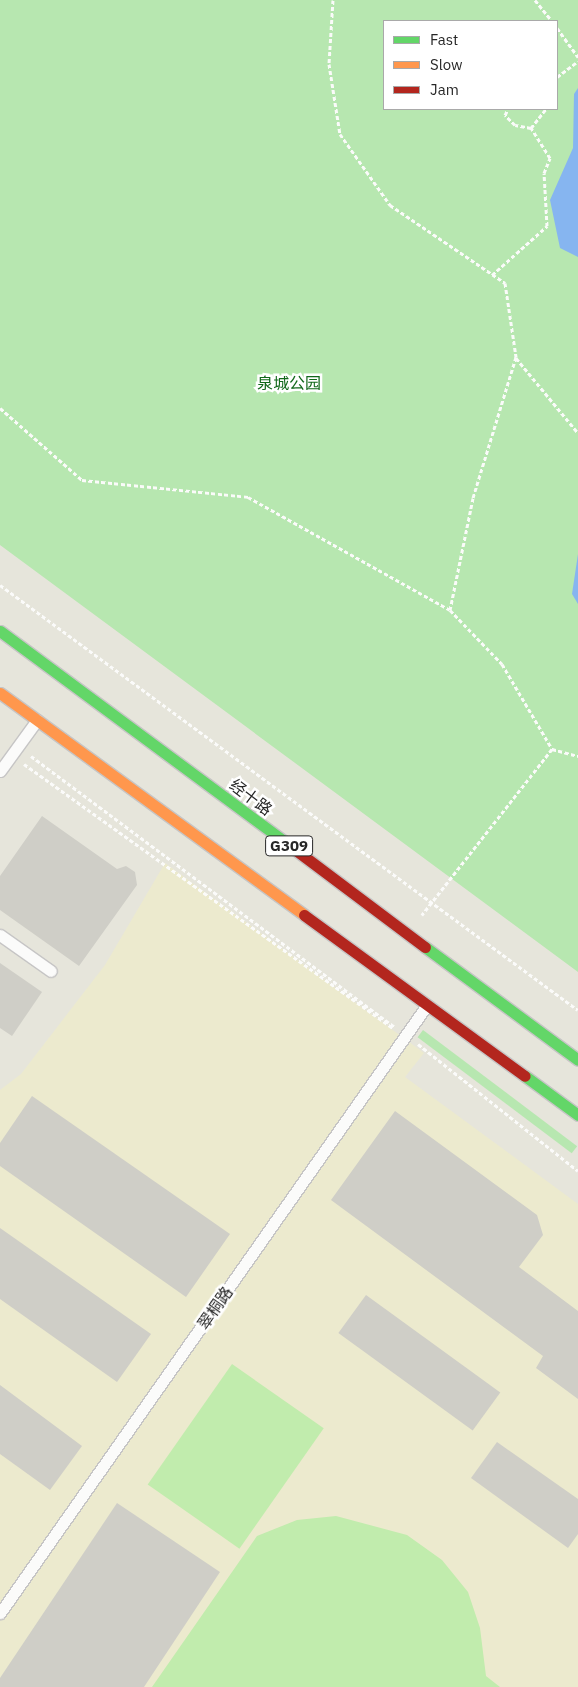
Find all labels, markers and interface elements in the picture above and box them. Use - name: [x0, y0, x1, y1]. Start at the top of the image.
- legend: [383, 20, 558, 110]
- text: Fast: [430, 30, 458, 49]
- text: Slow: [430, 55, 463, 74]
- text: Jam: [430, 80, 459, 99]
- park label: 泉城公园: [257, 373, 321, 393]
- street label: 经十路: [226, 775, 276, 819]
- road number: G309: [264, 834, 314, 858]
- street label: 翠桐路: [193, 1283, 237, 1333]

